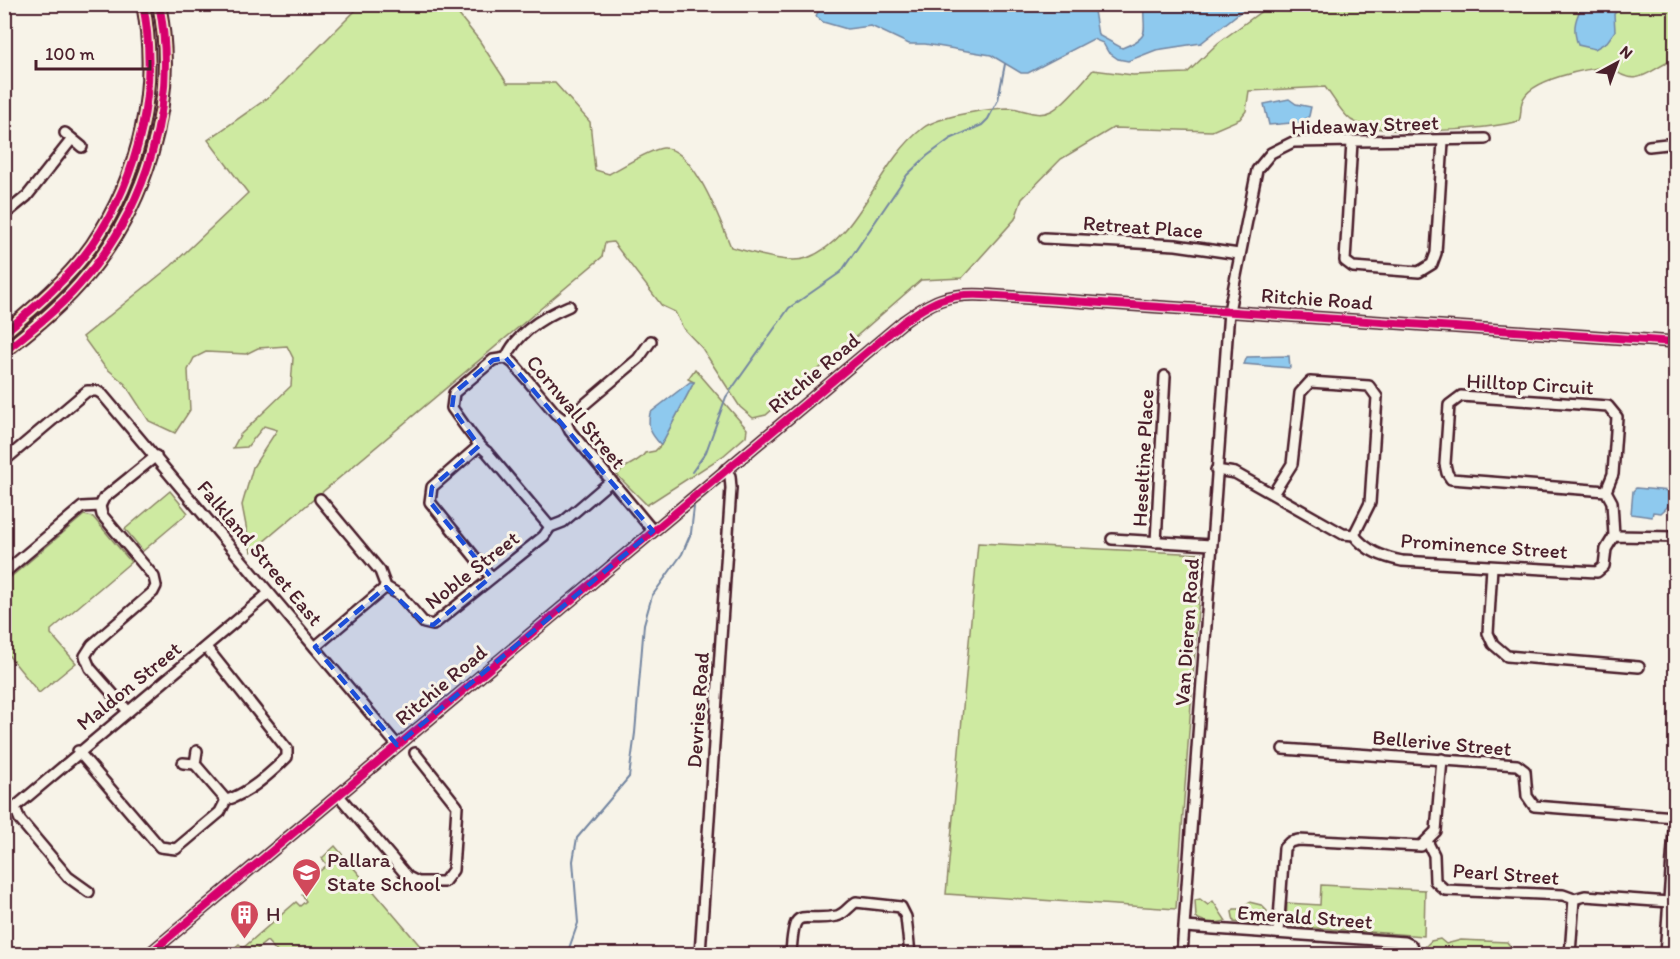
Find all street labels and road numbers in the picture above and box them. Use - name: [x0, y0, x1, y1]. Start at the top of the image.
- street label: Hideaway Street: [1291, 109, 1439, 140]
- street label: Retreat Place: [1082, 210, 1204, 243]
- street label: Ritchie Road: [1260, 282, 1374, 315]
- street label: Ritchie Road: [763, 327, 865, 418]
- street label: Cornwall Street: [522, 350, 631, 474]
- street label: Hilltop Circuit: [1466, 368, 1595, 399]
- street label: Heseltine Place: [1126, 388, 1159, 527]
- street label: Falkland Street East: [192, 475, 329, 631]
- street label: Noble Street: [420, 525, 524, 614]
- street label: Prominence Street: [1400, 527, 1569, 564]
- street label: Van Dieren Road: [1169, 557, 1204, 707]
- street label: Maldon Street: [71, 636, 186, 735]
- street label: Ritchie Road: [390, 639, 492, 730]
- street label: Devries Road: [681, 651, 714, 769]
- street label: Bellerive Street: [1371, 724, 1513, 761]
- street label: Pearl Street: [1452, 857, 1560, 890]
- street label: Emerald Street: [1236, 899, 1374, 934]

